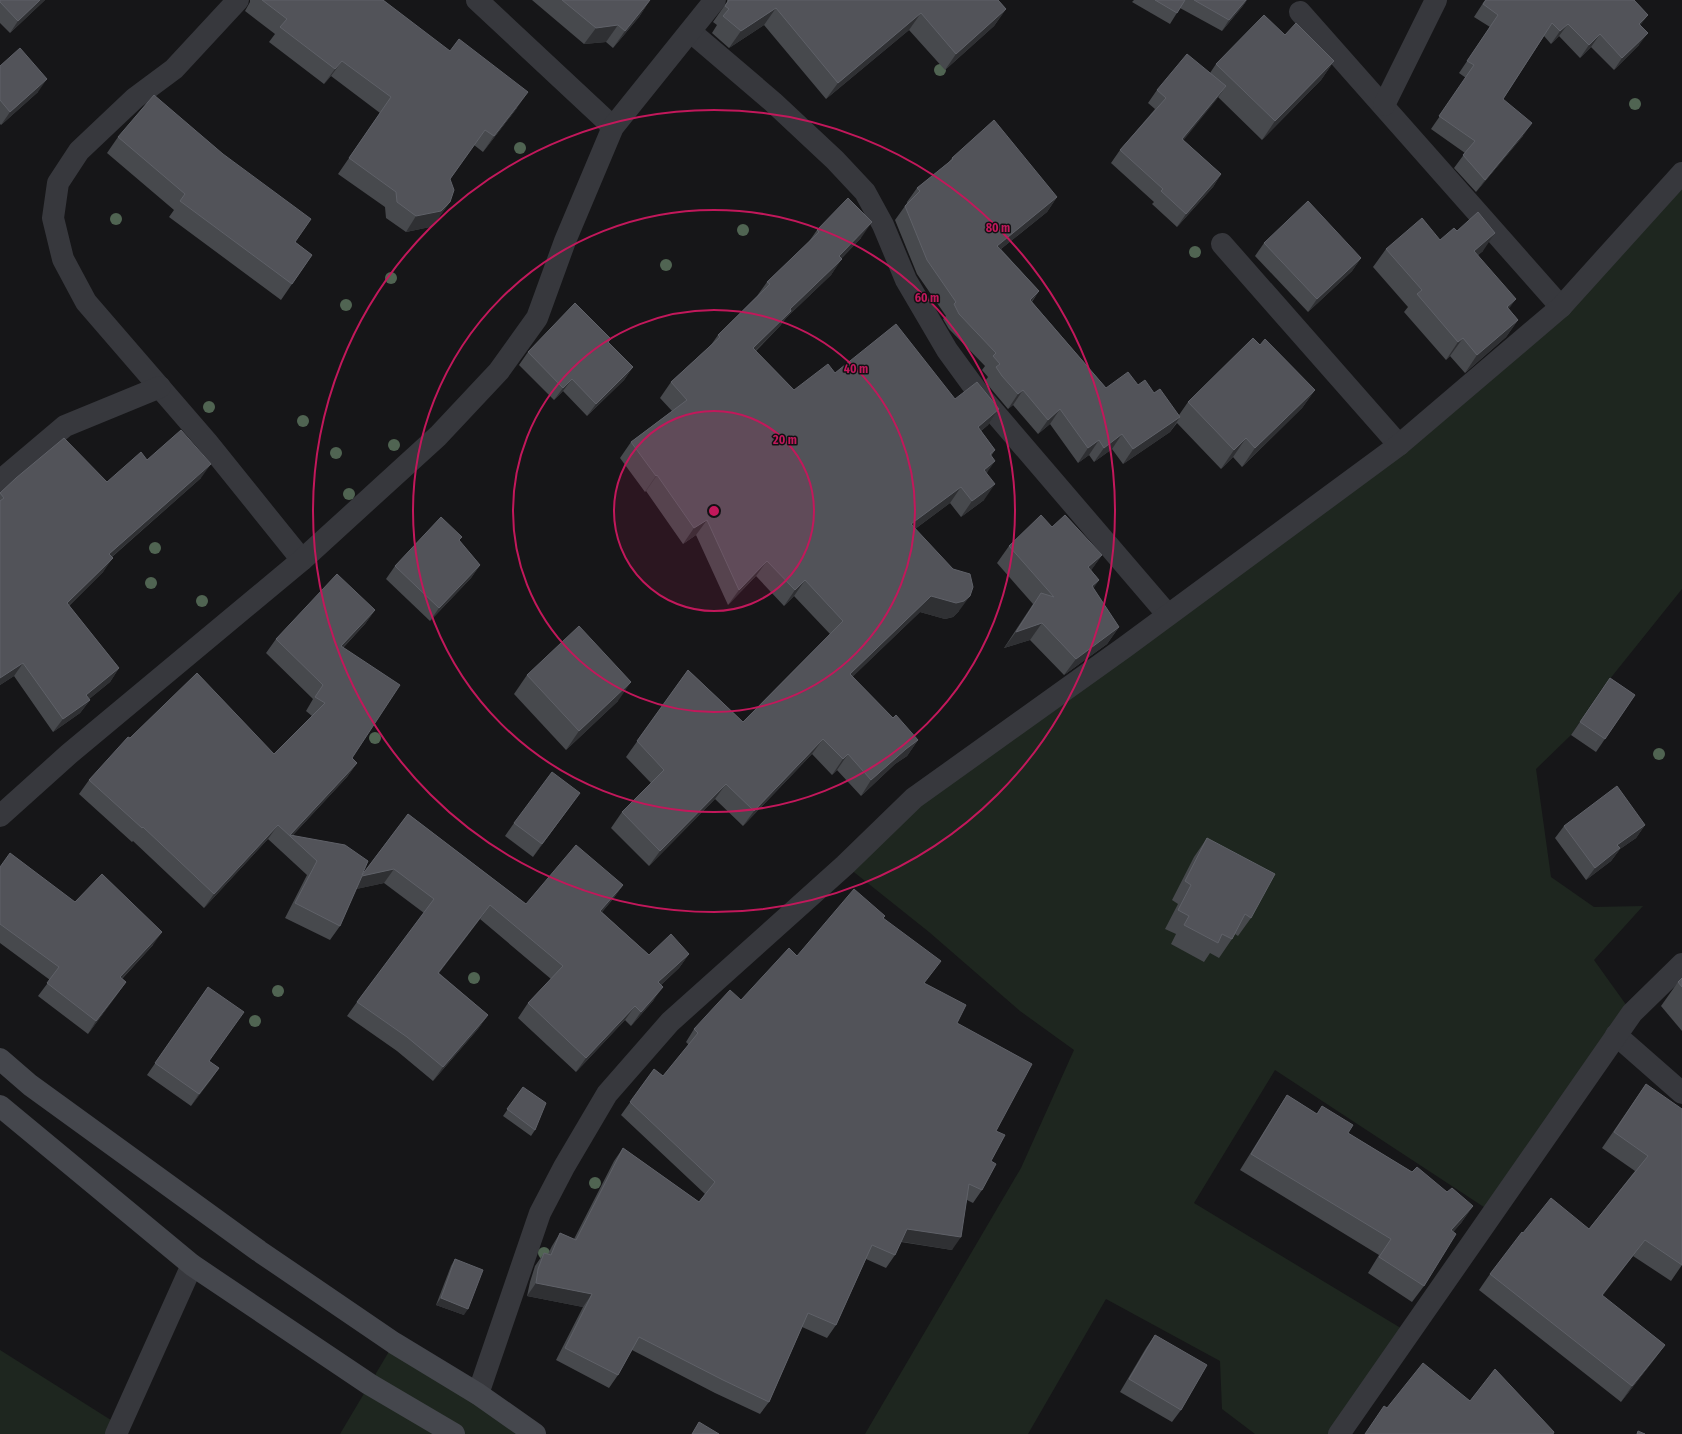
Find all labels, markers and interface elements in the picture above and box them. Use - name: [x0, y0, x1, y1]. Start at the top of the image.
- text: 80 m: [986, 221, 1010, 235]
- text: 60 m: [915, 291, 939, 305]
- text: 40 m: [844, 362, 868, 376]
- text: 20 m: [772, 433, 797, 447]
- centre of rings: [707, 504, 721, 518]

